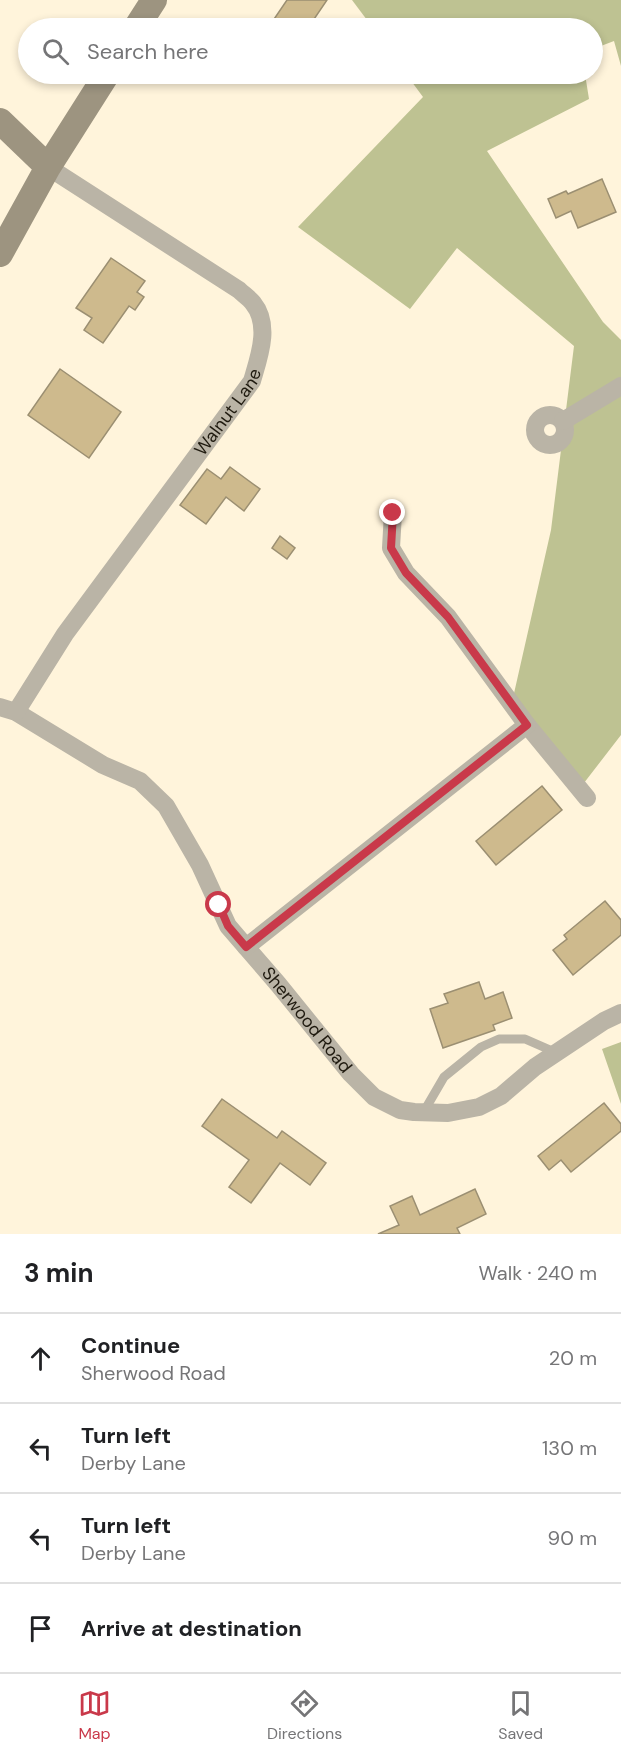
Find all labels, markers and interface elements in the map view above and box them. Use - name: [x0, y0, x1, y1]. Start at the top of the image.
- search box: [18, 18, 603, 84]
- icon: search: [39, 35, 72, 68]
- text: Search here: [87, 37, 208, 66]
- street label: Walnut Lane: [189, 366, 267, 461]
- route end: [379, 499, 405, 525]
- route start: [205, 891, 231, 917]
- street label: Sherwood Road: [256, 962, 358, 1078]
- text: 3 min: [24, 1256, 93, 1290]
- text: Walk · 240 m: [478, 1260, 597, 1286]
- text: Continue: [81, 1331, 180, 1360]
- icon: ahead: [24, 1342, 57, 1375]
- text: 20 m: [549, 1345, 597, 1371]
- text: Sherwood Road: [81, 1360, 226, 1386]
- text: Turn left: [81, 1421, 171, 1450]
- icon: left: [24, 1432, 57, 1465]
- text: 130 m: [542, 1435, 597, 1461]
- text: Derby Lane: [81, 1450, 186, 1476]
- text: Turn left: [81, 1511, 171, 1540]
- icon: left: [24, 1522, 57, 1555]
- text: 90 m: [548, 1525, 597, 1551]
- text: Derby Lane: [81, 1540, 186, 1566]
- icon: arrive: [24, 1612, 57, 1645]
- text: Arrive at destination: [81, 1614, 302, 1643]
- tab: Map: [78, 1687, 111, 1744]
- tab: Directions: [267, 1687, 342, 1744]
- tab: Saved: [498, 1687, 543, 1744]

